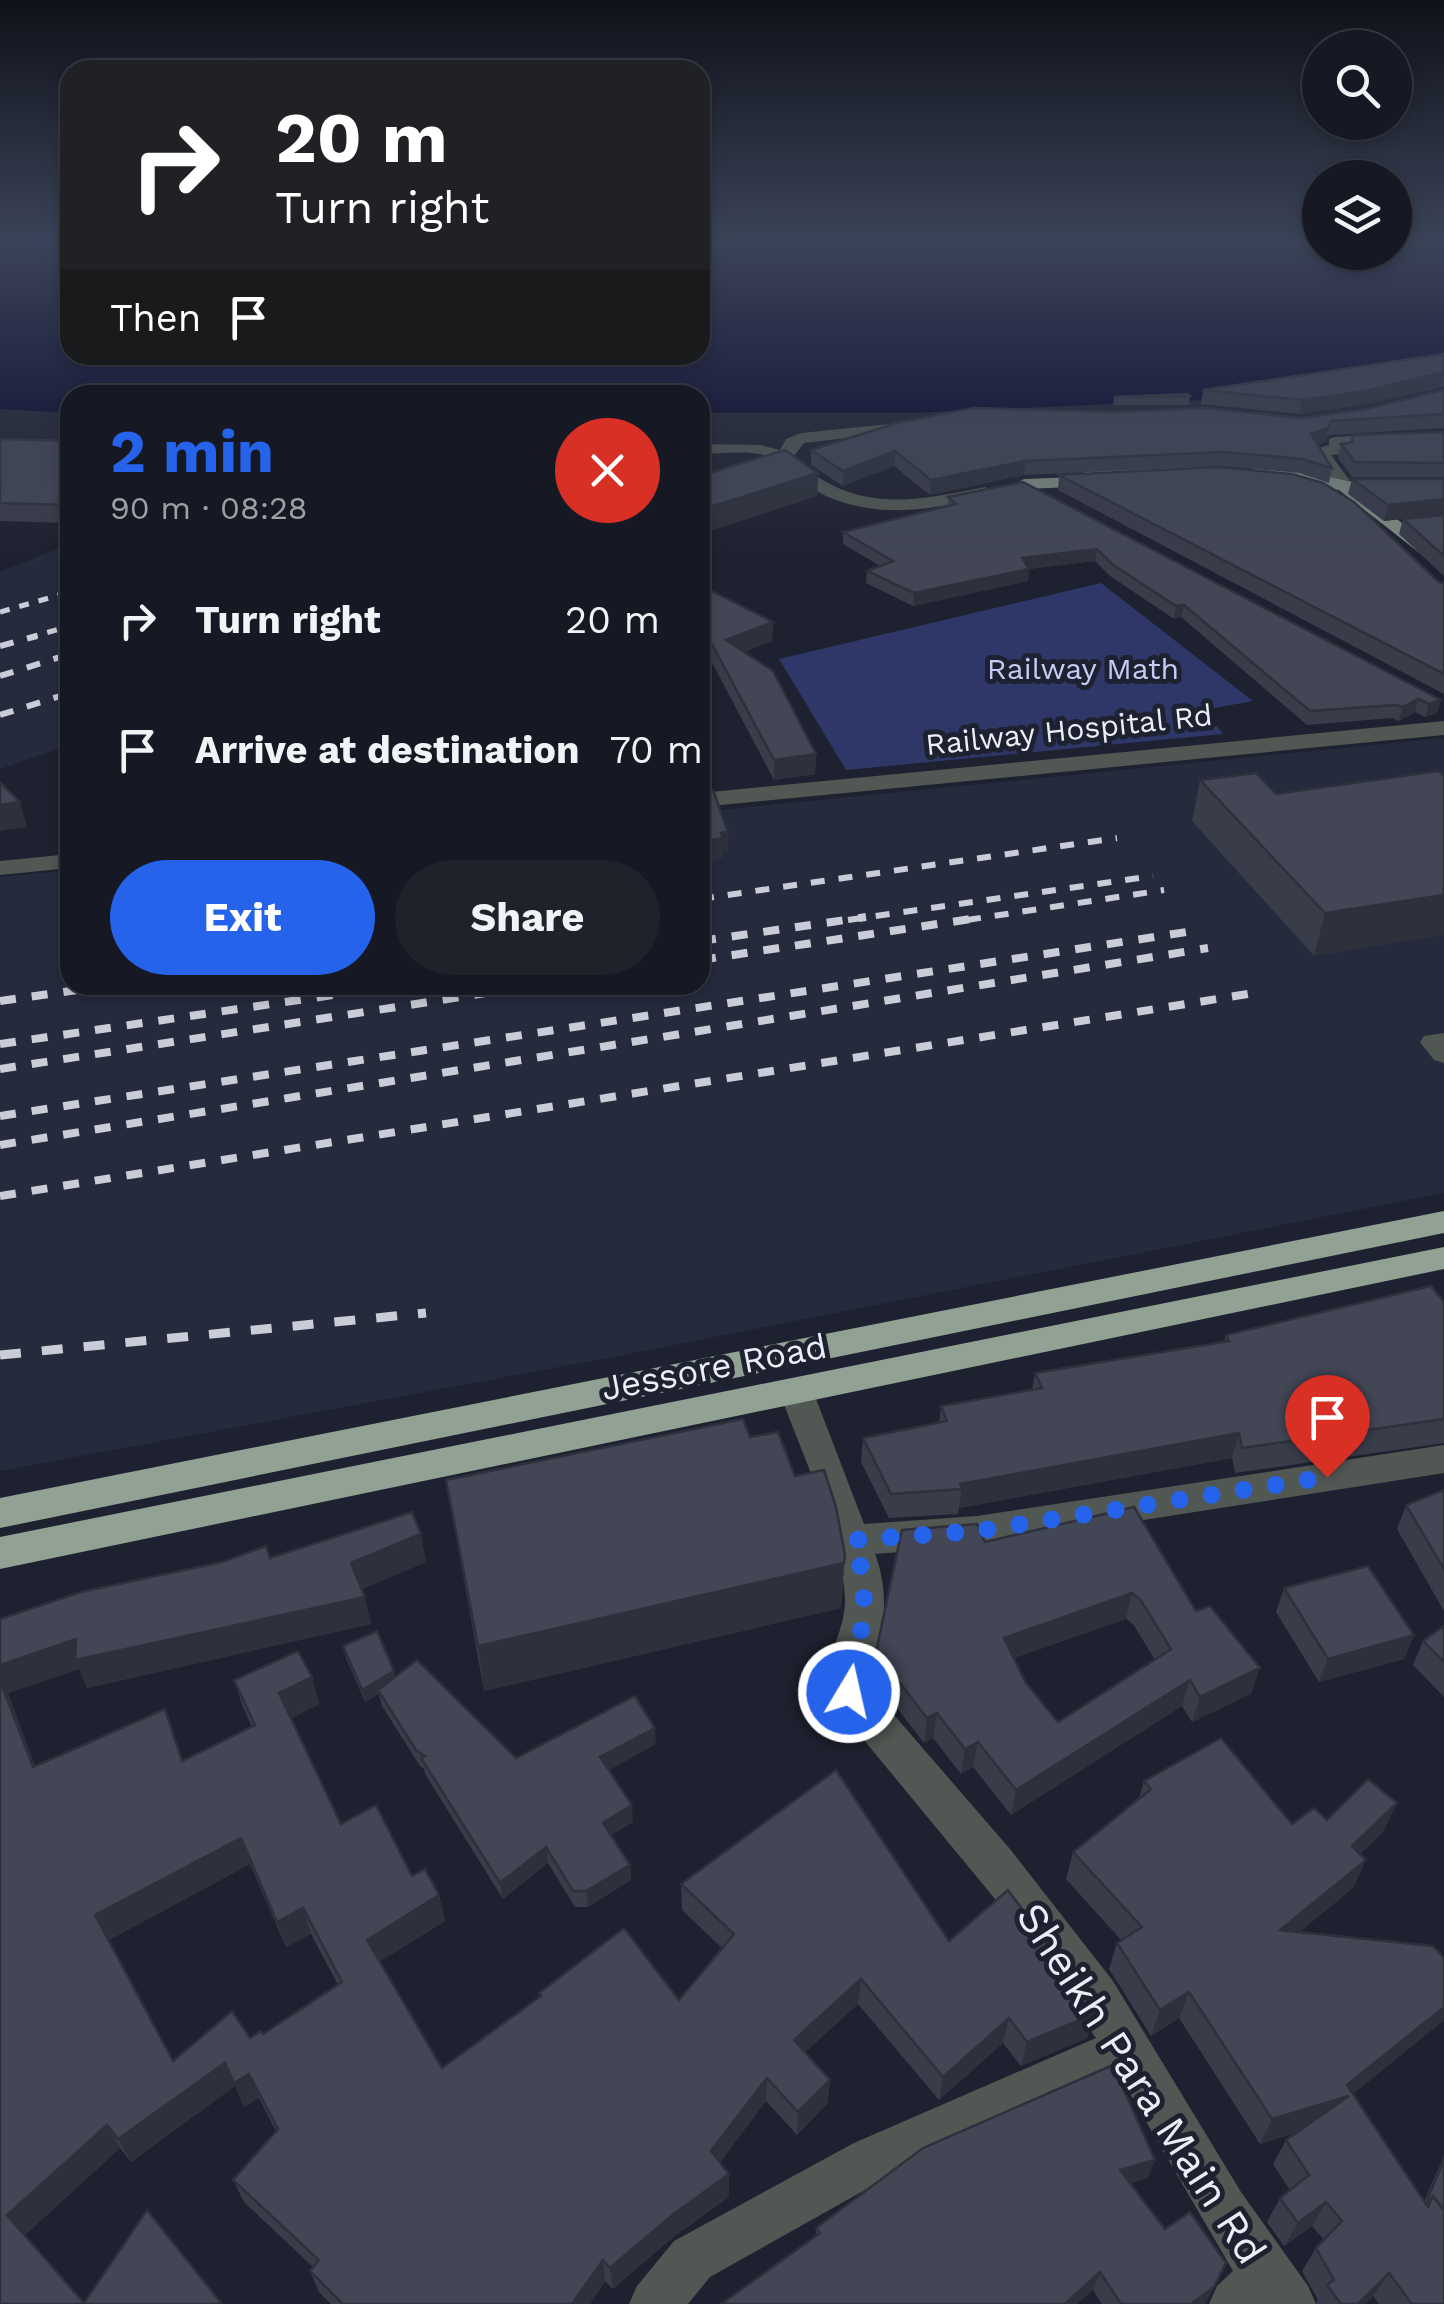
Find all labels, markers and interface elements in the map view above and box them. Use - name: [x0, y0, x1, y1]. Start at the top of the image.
- map controls: [1302, 30, 1412, 270]
- button: search: [1302, 30, 1412, 140]
- text: 20 m: [275, 97, 448, 179]
- icon: right: [110, 100, 240, 230]
- button: layers: [1302, 160, 1412, 270]
- text: Turn right: [275, 181, 489, 234]
- icon: arrive: [221, 290, 276, 345]
- text: Then: [110, 296, 201, 340]
- text: 2 min: [110, 416, 274, 487]
- button: close: [555, 418, 660, 523]
- text: 90 m · 08:28: [110, 489, 308, 527]
- icon: right: [110, 593, 165, 648]
- text: Turn right: [195, 598, 381, 642]
- text: 20 m: [565, 598, 660, 642]
- park label: Railway Math: [987, 651, 1179, 686]
- street label: Railway Hospital Rd: [924, 697, 1214, 762]
- icon: arrive: [110, 723, 165, 778]
- text: Arrive at destination: [195, 728, 580, 772]
- text: 70 m: [610, 728, 703, 772]
- button: Exit: [110, 860, 375, 975]
- button: Share: [395, 860, 660, 975]
- street label: Jessore Road: [598, 1325, 830, 1409]
- pin: [1285, 1375, 1370, 1478]
- icon: arrive: [1300, 1390, 1355, 1445]
- position arrow: [797, 1640, 901, 1744]
- street label: Sheikh Para Main Rd: [1007, 1894, 1276, 2273]

